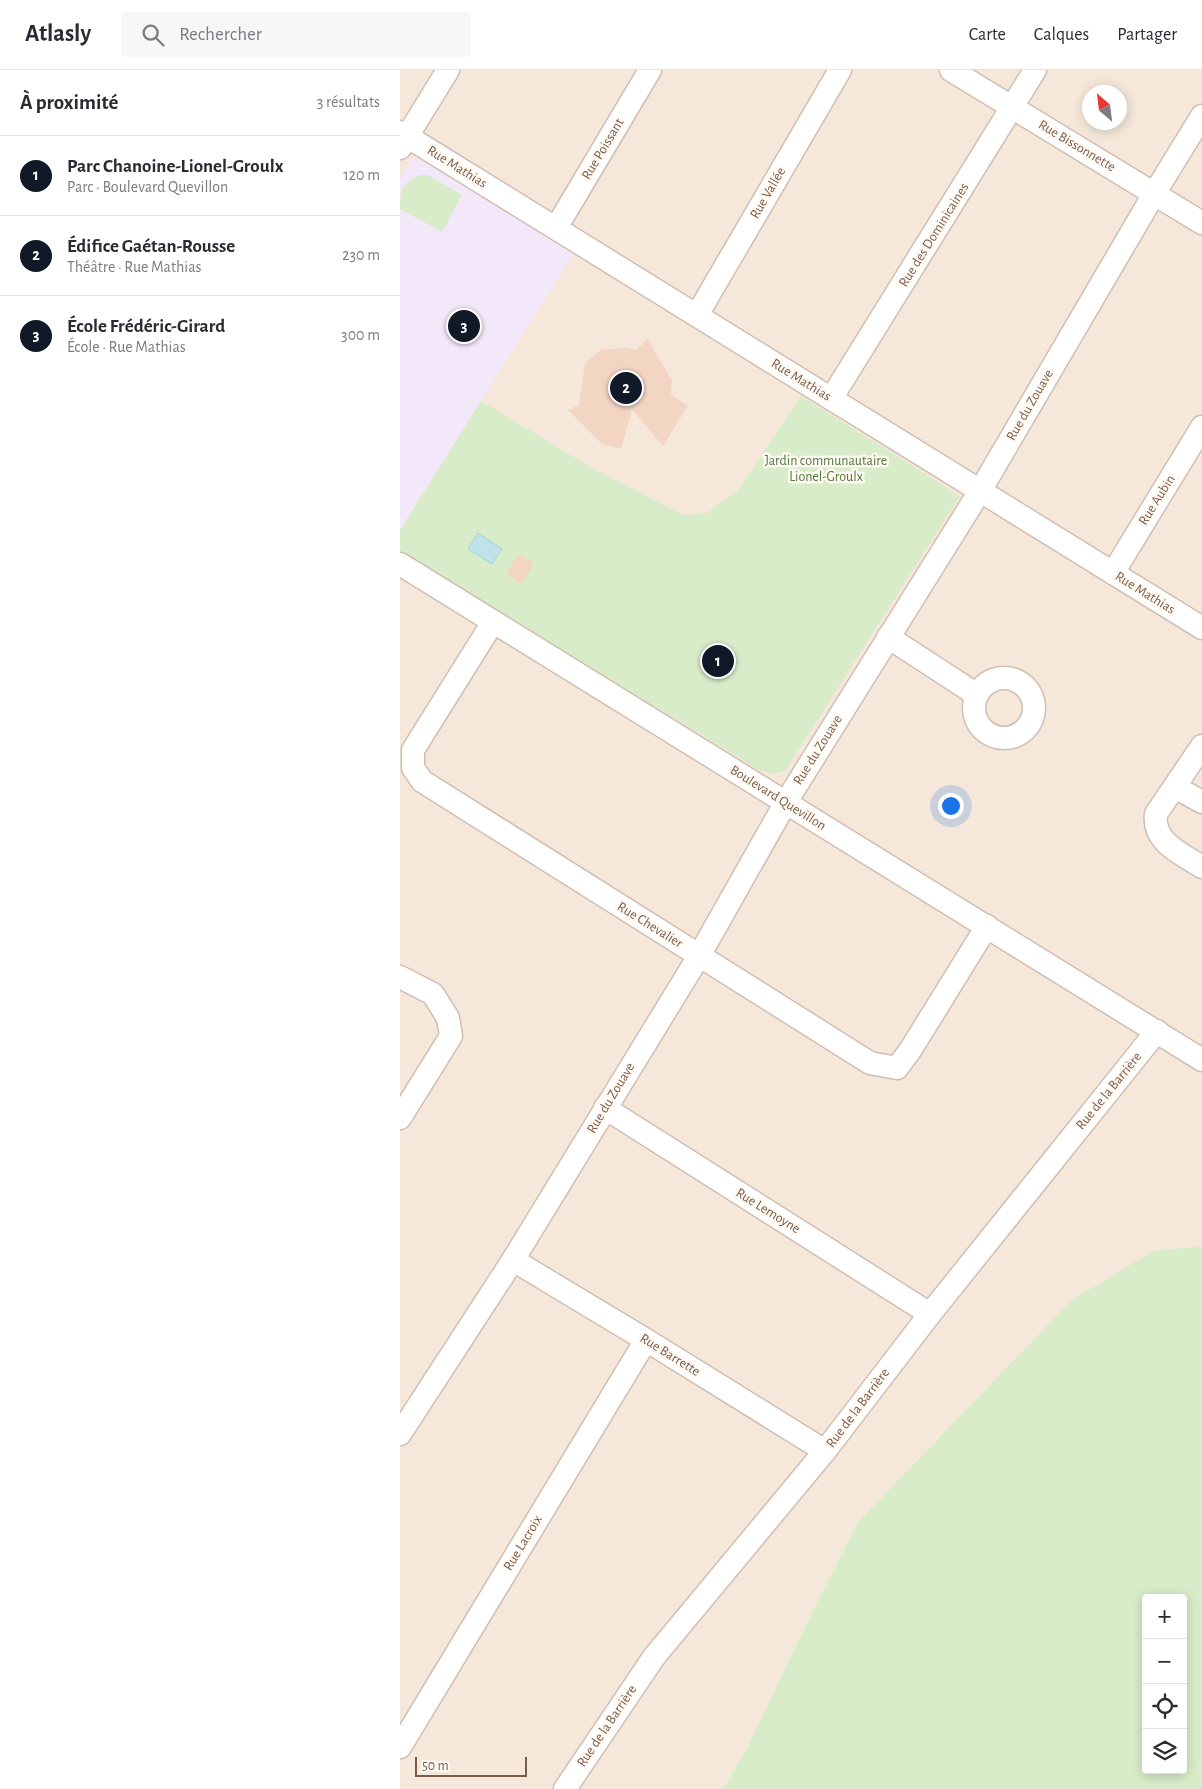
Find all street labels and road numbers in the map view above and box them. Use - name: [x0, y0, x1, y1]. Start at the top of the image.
- street label: Rue Poissant: [579, 115, 627, 182]
- street label: Rue Bissonnette: [1036, 118, 1118, 174]
- street label: Rue Mathias: [425, 143, 489, 191]
- street label: Rue Vallée: [748, 165, 788, 221]
- street label: Rue des Dominicaines: [896, 181, 972, 289]
- street label: Rue Mathias: [769, 356, 833, 404]
- street label: Rue du Zouave: [1004, 367, 1056, 443]
- street label: Rue Aubin: [1136, 472, 1178, 528]
- street label: Rue Mathias: [1113, 569, 1177, 617]
- street label: Rue du Zouave: [791, 713, 845, 787]
- street label: Boulevard Quevillon: [728, 763, 828, 833]
- street label: Rue Chevalier: [615, 899, 686, 951]
- street label: Rue de la Barrière: [1074, 1050, 1144, 1132]
- street label: Rue du Zouave: [585, 1060, 637, 1136]
- street label: Rue Lemoyne: [733, 1186, 803, 1236]
- street label: Rue Barrette: [637, 1331, 703, 1379]
- street label: Rue de la Barrière: [824, 1366, 892, 1450]
- street label: Rue Lacroix: [501, 1513, 545, 1573]
- street label: Rue de la Barrière: [575, 1683, 639, 1769]

